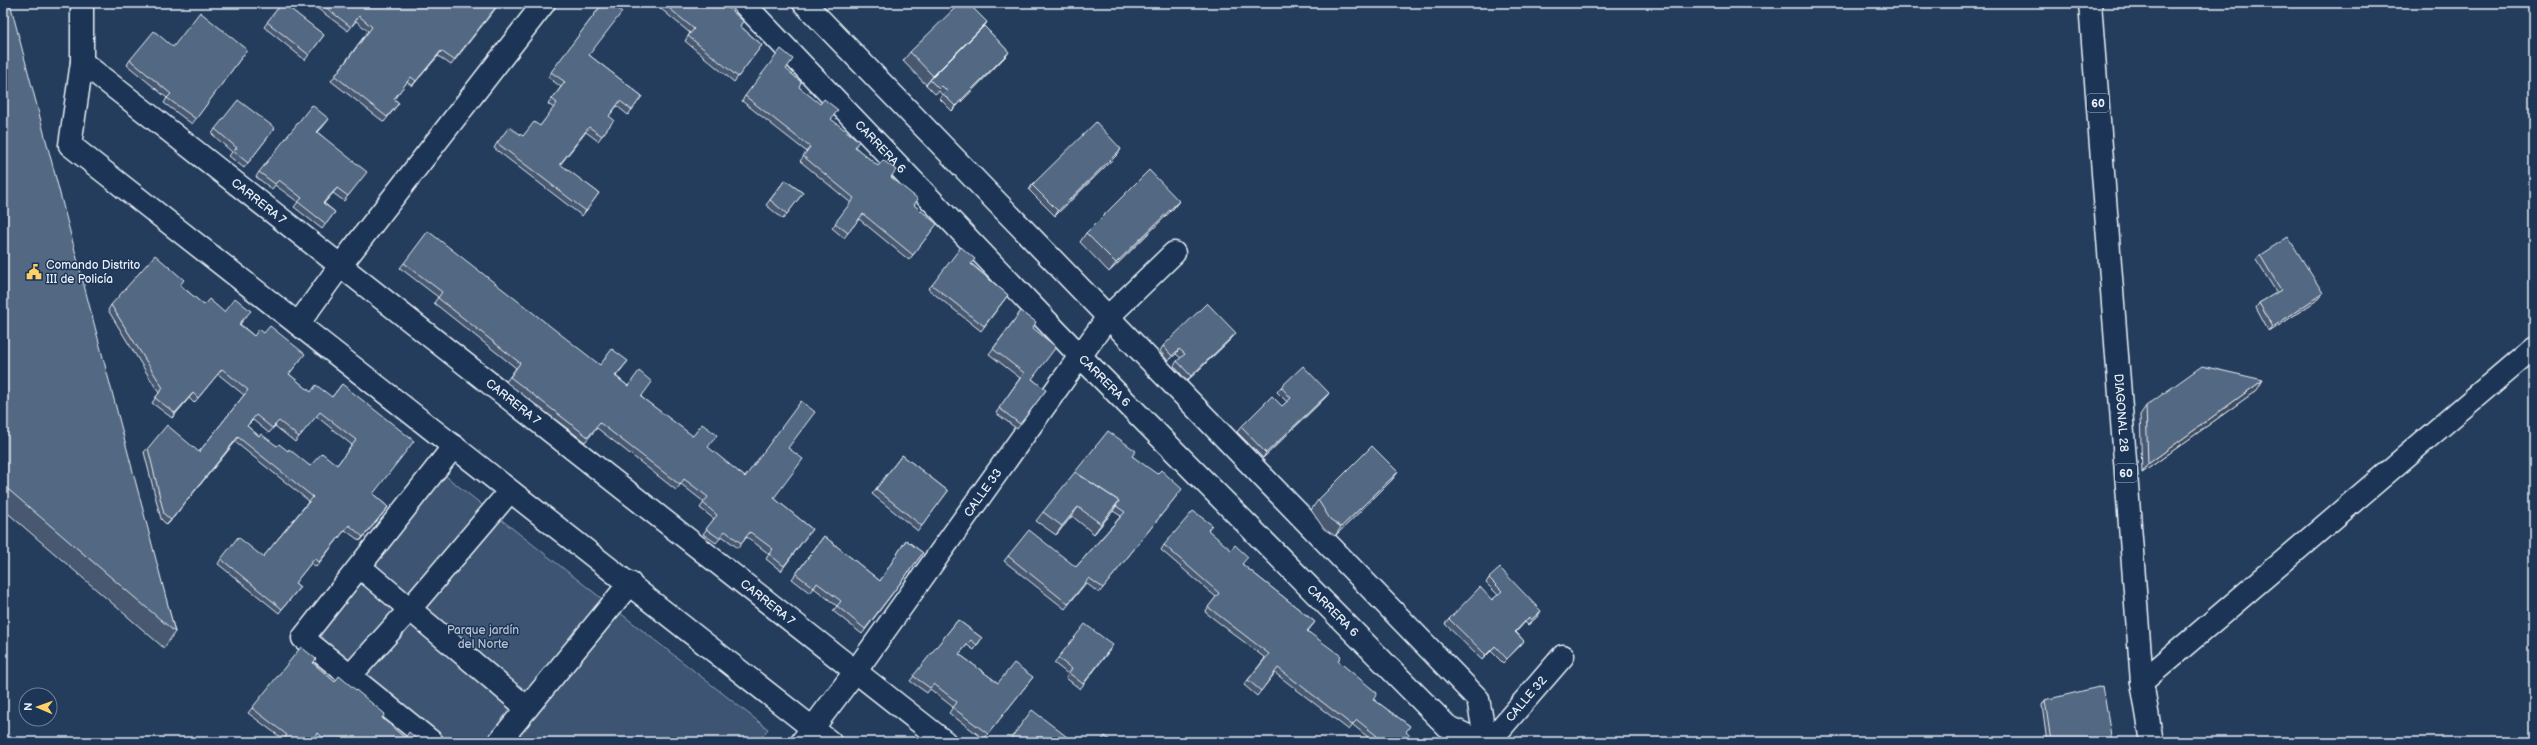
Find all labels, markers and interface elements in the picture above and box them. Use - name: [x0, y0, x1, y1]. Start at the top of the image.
- road number: 60: [2087, 94, 2109, 112]
- street label: CARRERA 6: [852, 117, 909, 176]
- street label: CARRERA 7: [228, 175, 289, 228]
- place label: Comando Distrito III de Policía: [46, 258, 140, 287]
- public building icon: Comando Distrito III de Policía: [25, 263, 43, 281]
- street label: CARRERA 6: [1076, 352, 1134, 410]
- street label: DIAGONAL 28: [2111, 373, 2132, 452]
- street label: CARRERA 7: [483, 376, 544, 428]
- road number: 60: [2115, 464, 2137, 482]
- street label: CALLE 33: [961, 466, 1005, 520]
- street label: CARRERA 7: [737, 576, 798, 629]
- street label: CARRERA 6: [1304, 582, 1362, 640]
- park label: Parque jardín del Norte: [447, 623, 519, 652]
- street label: CALLE 32: [1502, 673, 1550, 725]
- north arrow: [18, 687, 58, 727]
- text: N: [22, 702, 35, 711]

